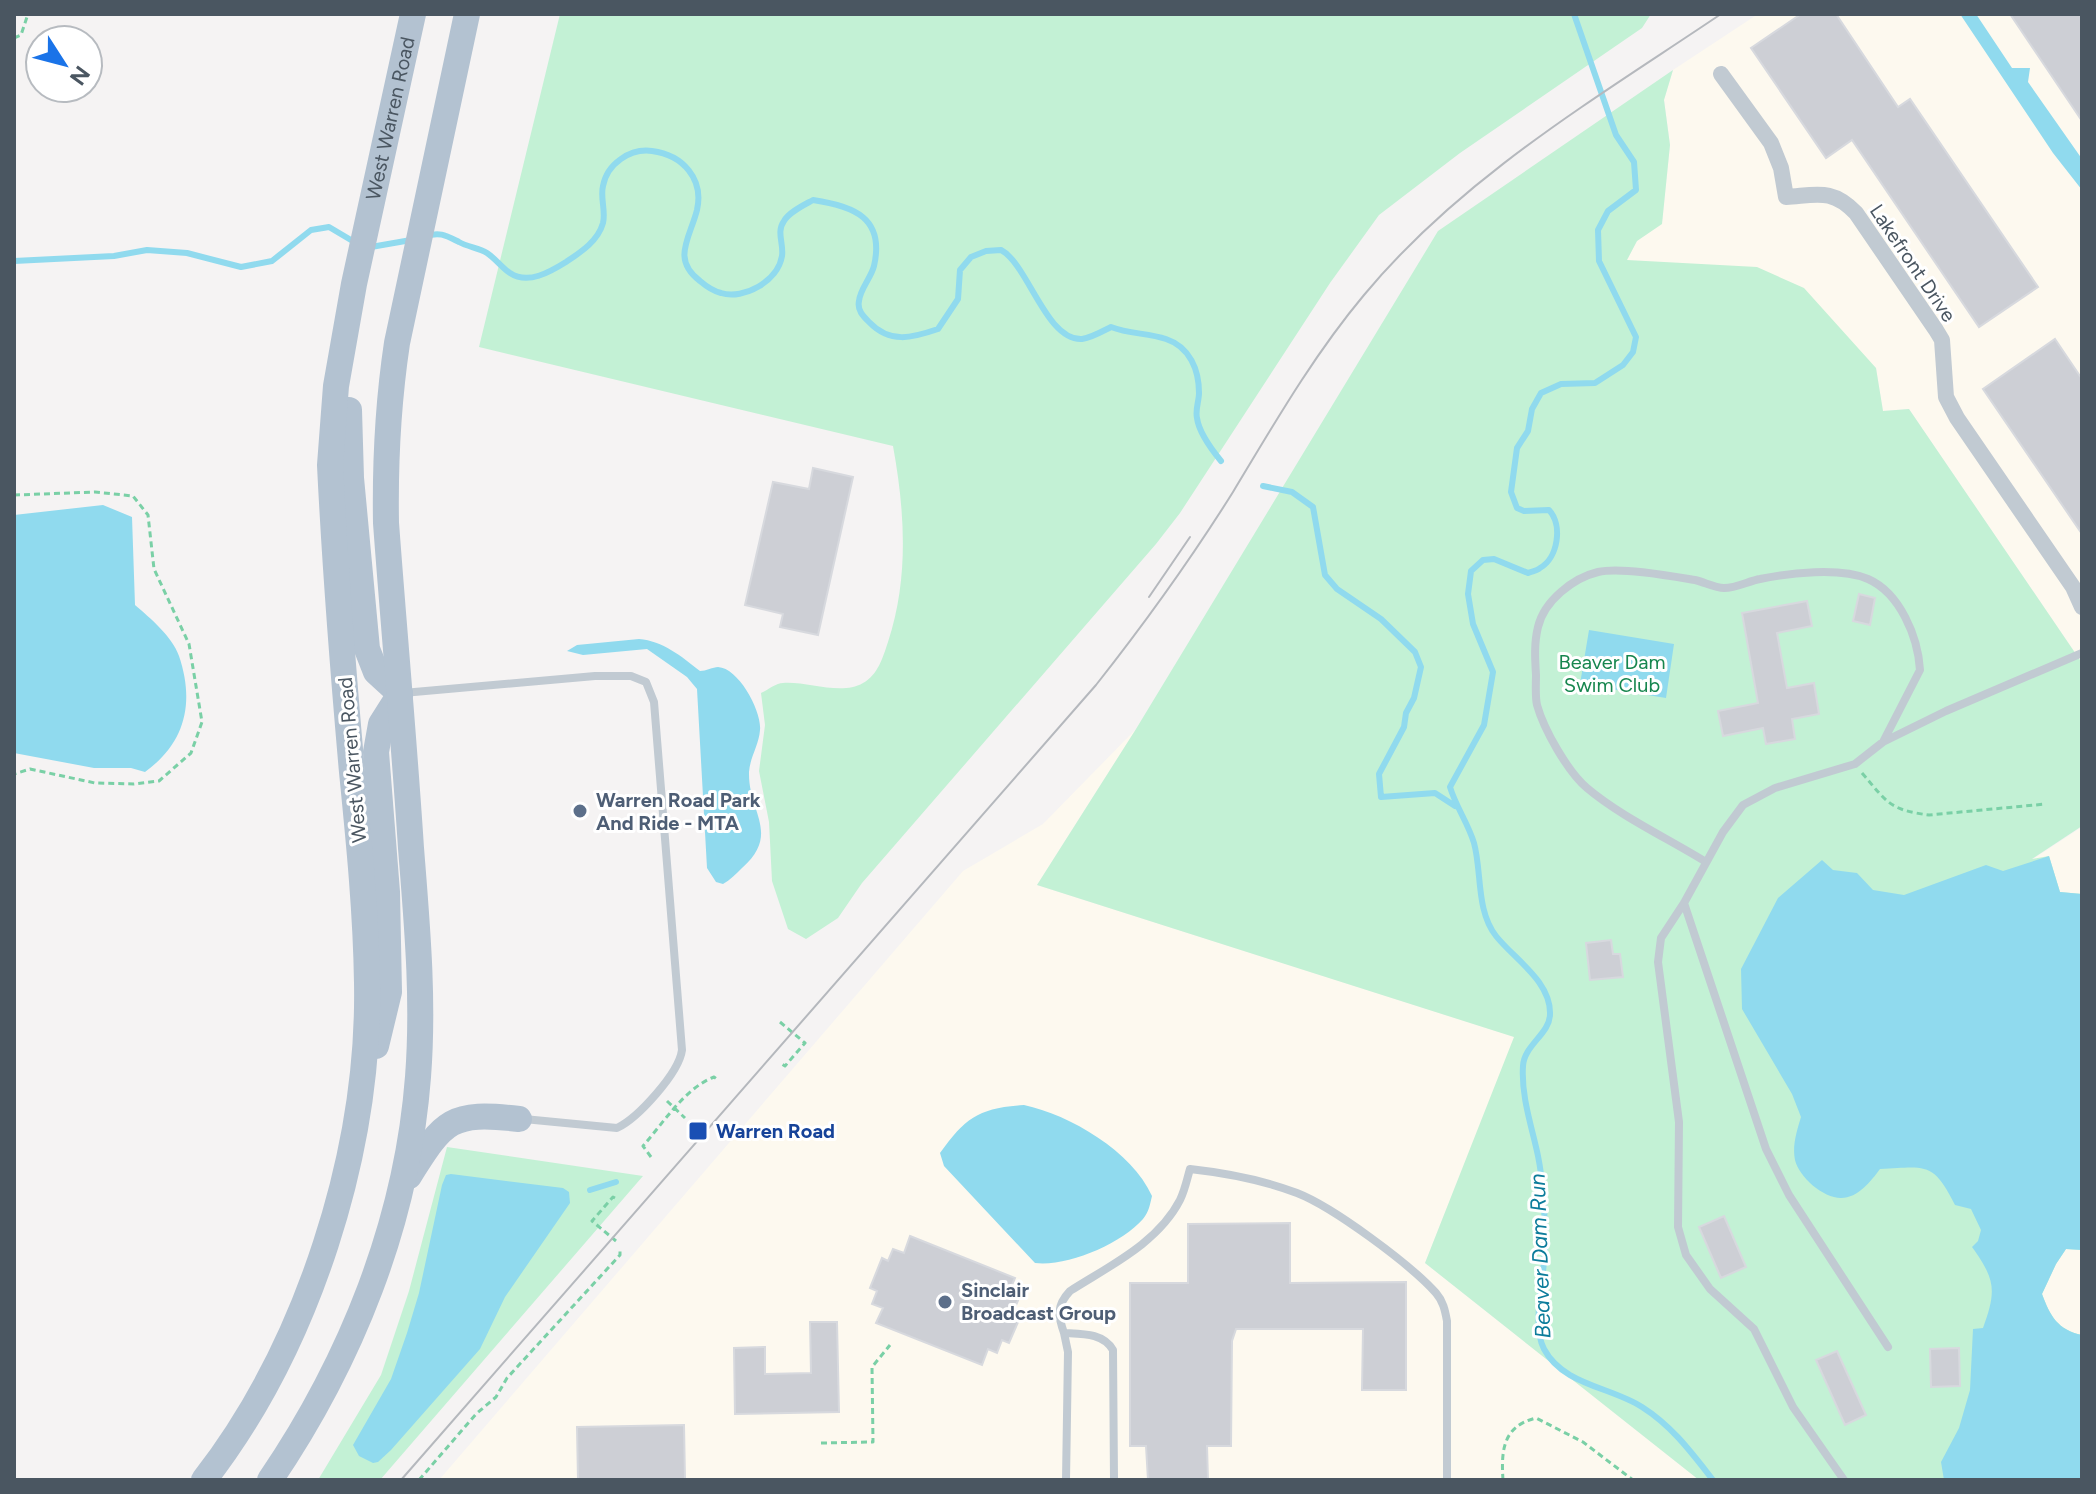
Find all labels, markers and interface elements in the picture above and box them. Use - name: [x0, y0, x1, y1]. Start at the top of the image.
- north arrow: [24, 24, 104, 104]
- street label: West Warren Road: [361, 35, 420, 202]
- text: N: [64, 61, 96, 90]
- street label: Lakefront Drive: [1865, 200, 1961, 326]
- park label: Beaver Dam Swim Club: [1559, 650, 1665, 697]
- street label: West Warren Road: [333, 676, 371, 844]
- place label: Warren Road Park And Ride - MTA: [596, 788, 761, 835]
- marker: Warren Road Park And Ride - MTA: [571, 802, 589, 820]
- place label: Warren Road: [716, 1119, 835, 1143]
- marker: Warren Road: [687, 1120, 709, 1142]
- water label: Beaver Dam Run: [1524, 1173, 1556, 1339]
- place label: Sinclair Broadcast Group: [961, 1278, 1116, 1325]
- marker: Sinclair Broadcast Group: [936, 1293, 954, 1311]

